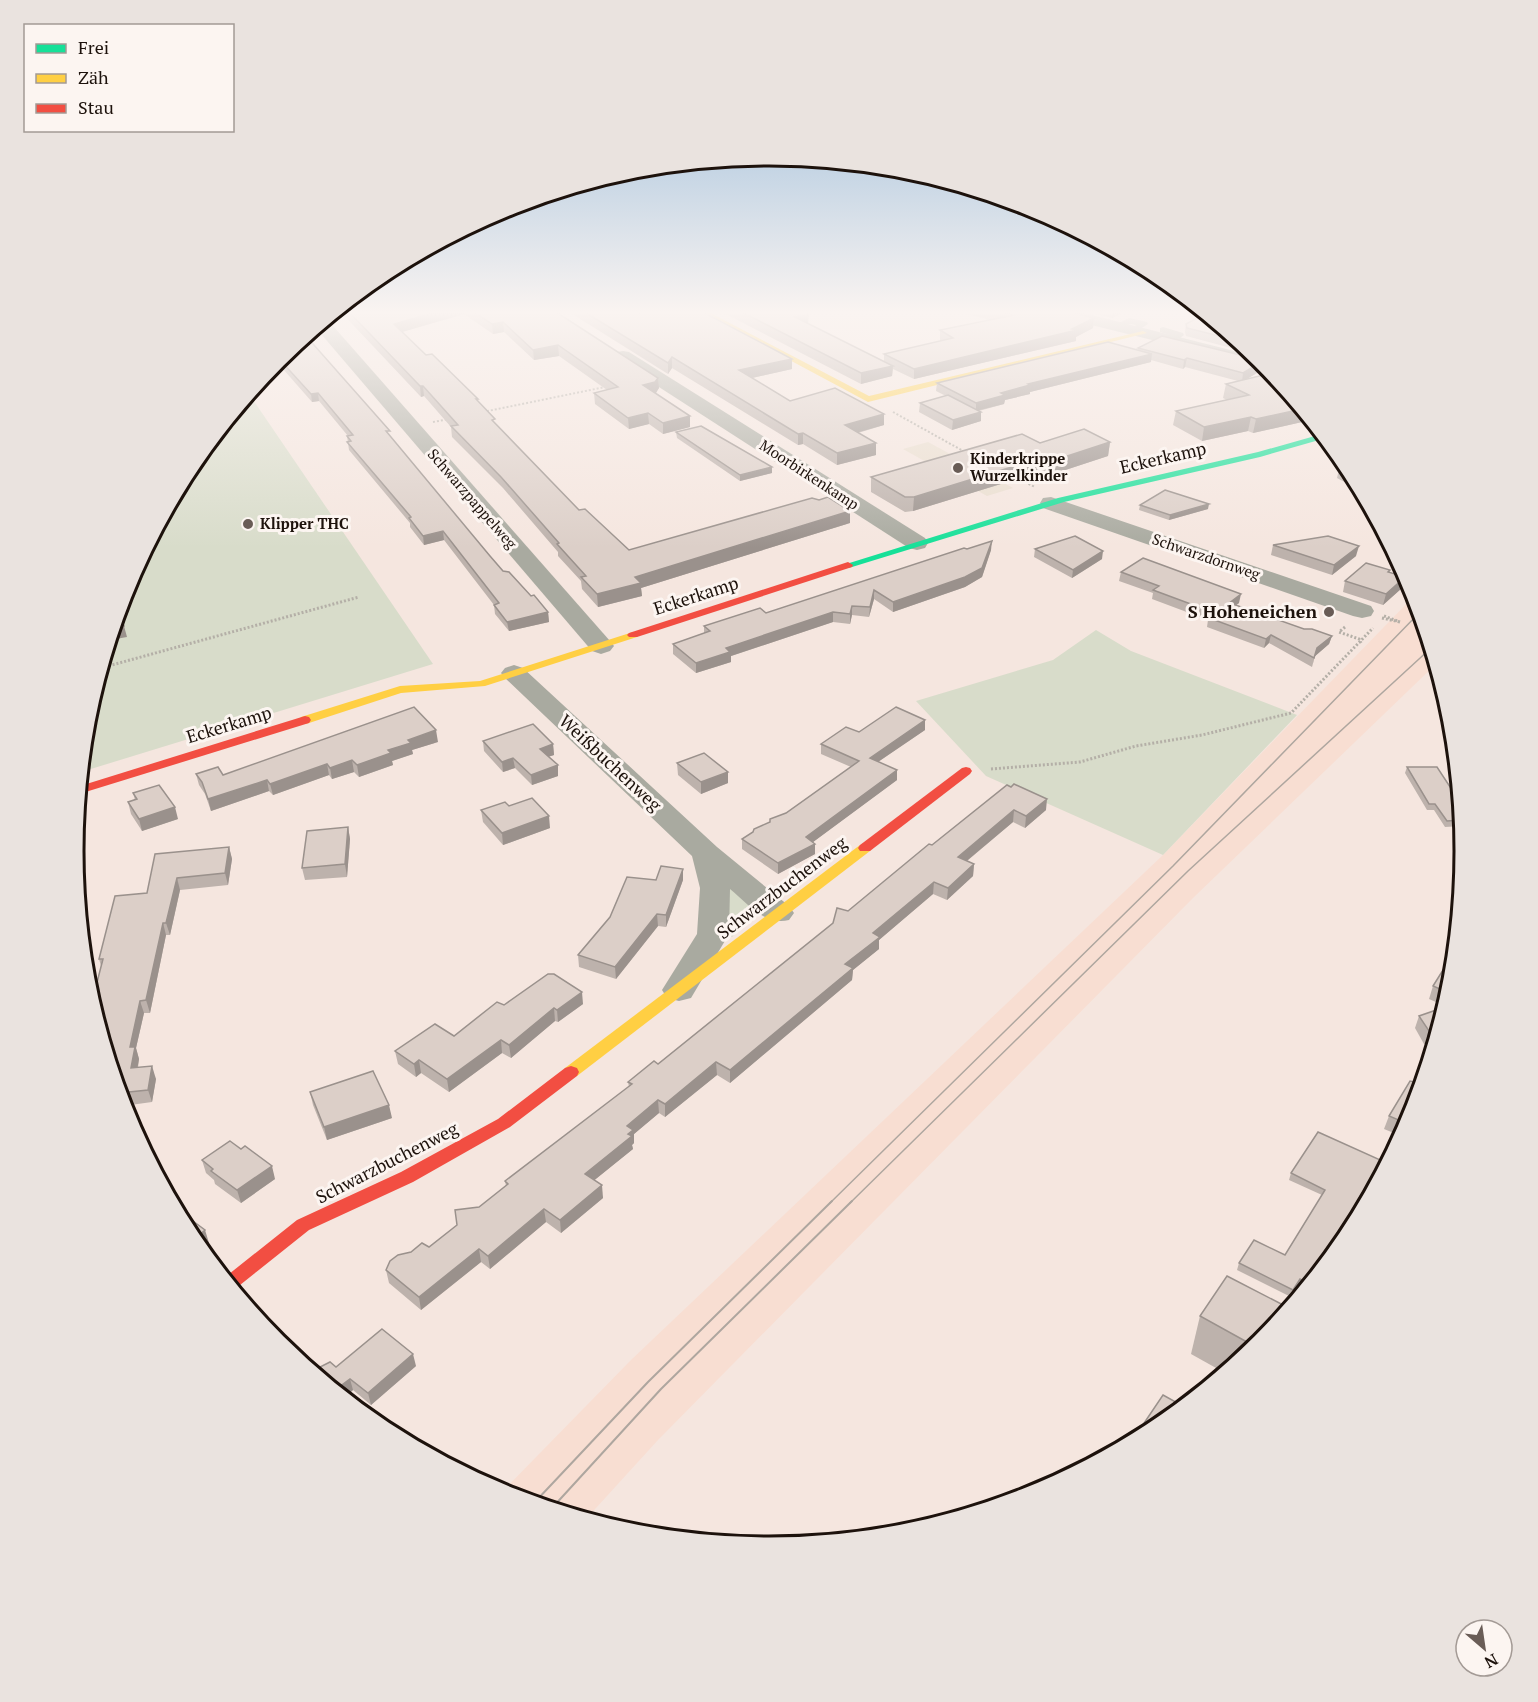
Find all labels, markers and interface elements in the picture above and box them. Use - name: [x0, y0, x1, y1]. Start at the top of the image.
- legend: [24, 24, 234, 132]
- text: Frei: [78, 35, 109, 59]
- text: Zäh: [78, 65, 109, 89]
- text: Stau: [78, 95, 114, 119]
- street label: Moorbirkenkamp: [756, 435, 863, 514]
- street label: Eckerkamp: [1117, 435, 1208, 479]
- street label: Schwarzpappelweg: [424, 444, 523, 554]
- place label: Kinderkrippe Wurzelkinder: [970, 448, 1068, 485]
- marker: Kinderkrippe Wurzelkinder: [951, 461, 965, 475]
- place label: Klipper THC: [260, 513, 349, 533]
- marker: Klipper THC: [241, 517, 255, 531]
- street label: Schwarzdornweg: [1150, 528, 1264, 584]
- street label: Eckerkamp: [650, 570, 741, 620]
- place label: S Hoheneichen: [1188, 599, 1317, 623]
- marker: S Hoheneichen: [1322, 605, 1336, 619]
- street label: Eckerkamp: [183, 700, 274, 748]
- street label: Weißbuchenweg: [554, 709, 667, 816]
- street label: Schwarzbuchenweg: [712, 830, 852, 944]
- street label: Schwarzbuchenweg: [311, 1116, 462, 1208]
- north arrow: [1454, 1618, 1514, 1678]
- text: N: [1481, 1649, 1502, 1674]

